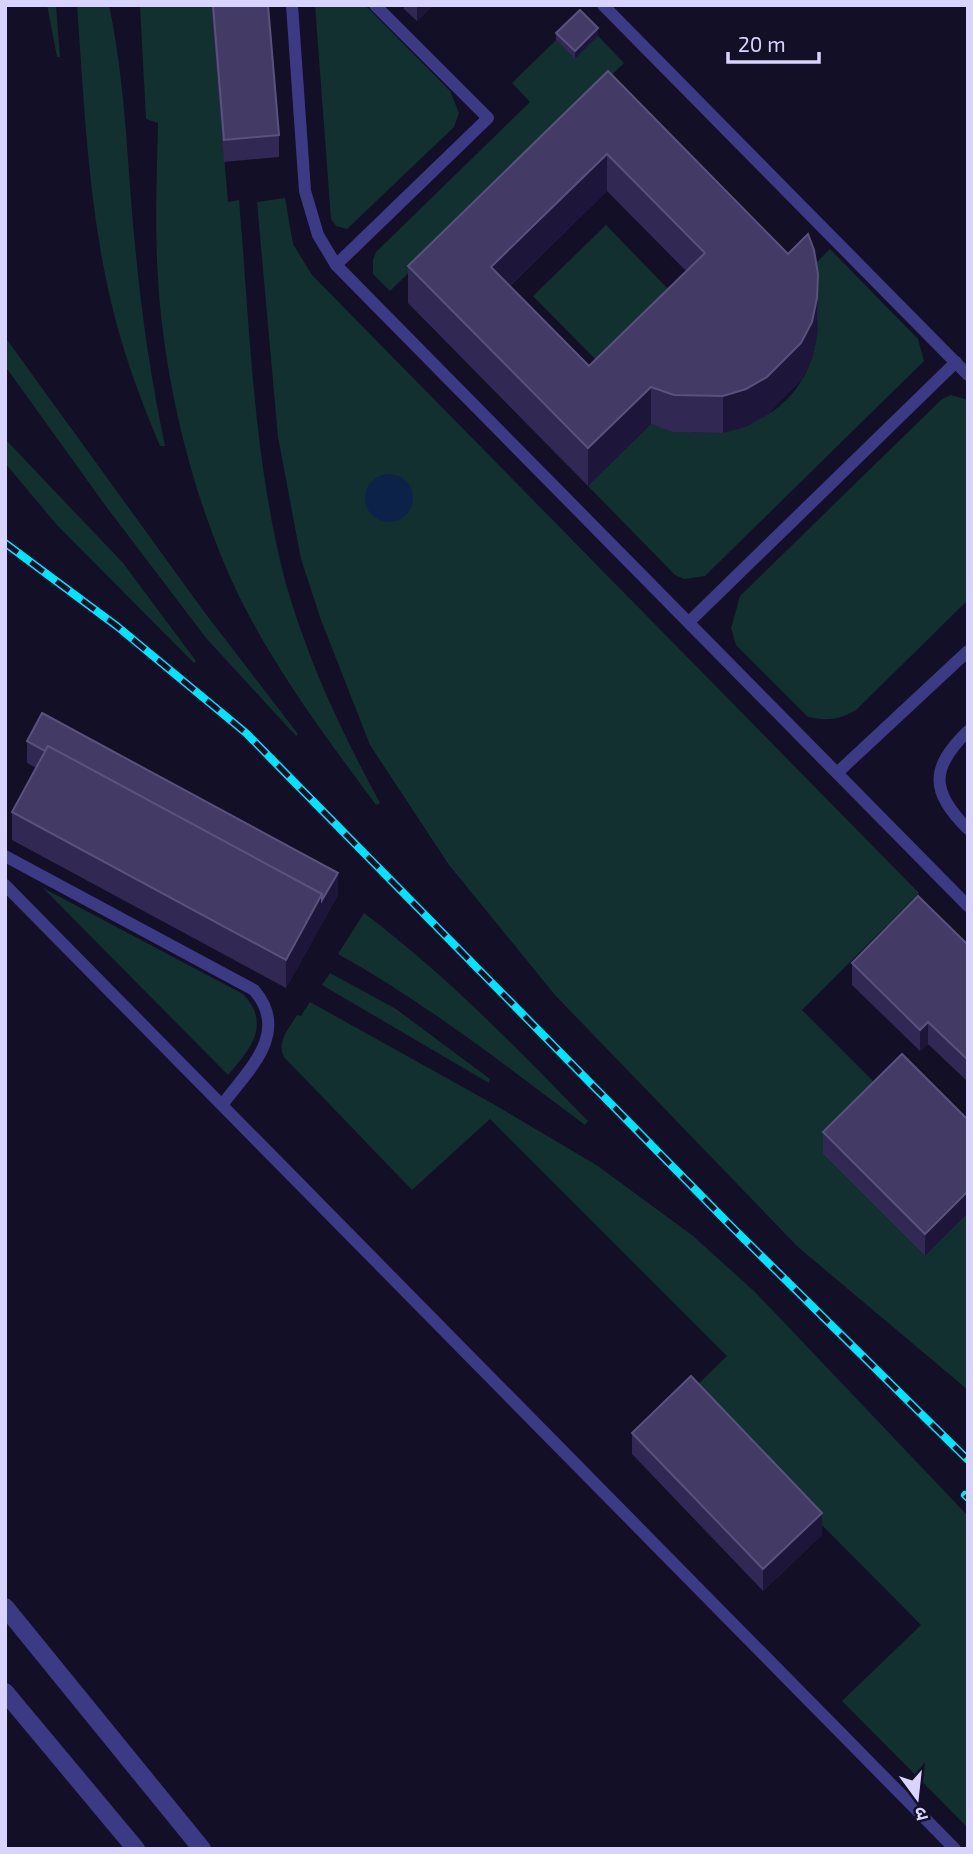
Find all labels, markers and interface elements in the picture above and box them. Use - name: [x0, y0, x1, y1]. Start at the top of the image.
- scale bar: [728, 21, 819, 65]
- text: 20 m: [738, 31, 786, 56]
- north arrow: [882, 1763, 952, 1833]
- text: उ: [912, 1802, 930, 1828]

